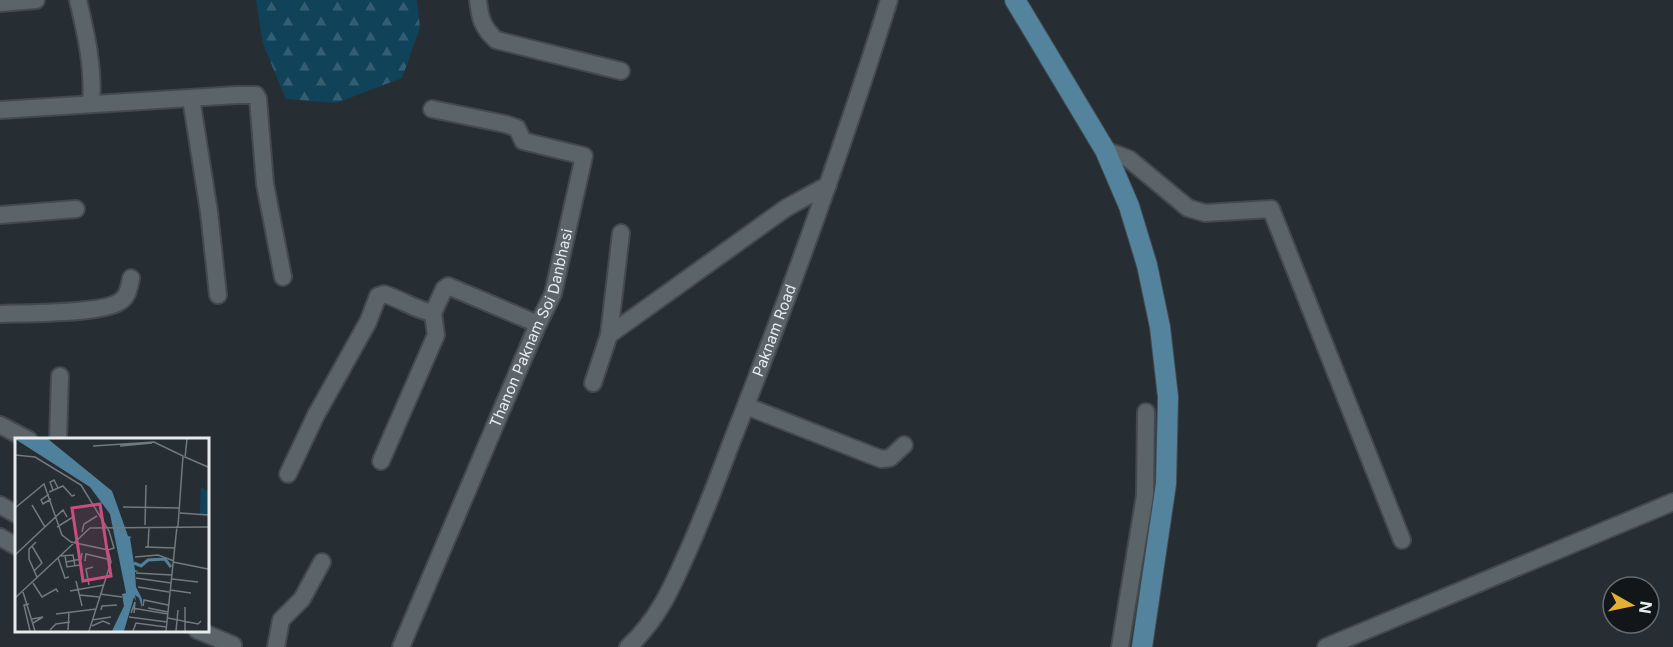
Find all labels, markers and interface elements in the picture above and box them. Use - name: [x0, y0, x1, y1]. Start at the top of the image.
- street label: Thanon Paknam Soi Danbhasi: [485, 227, 576, 430]
- street label: Paknam Road: [748, 282, 800, 379]
- inset map: [15, 438, 208, 632]
- north arrow: [1601, 575, 1661, 635]
- text: N: [1635, 600, 1657, 615]

